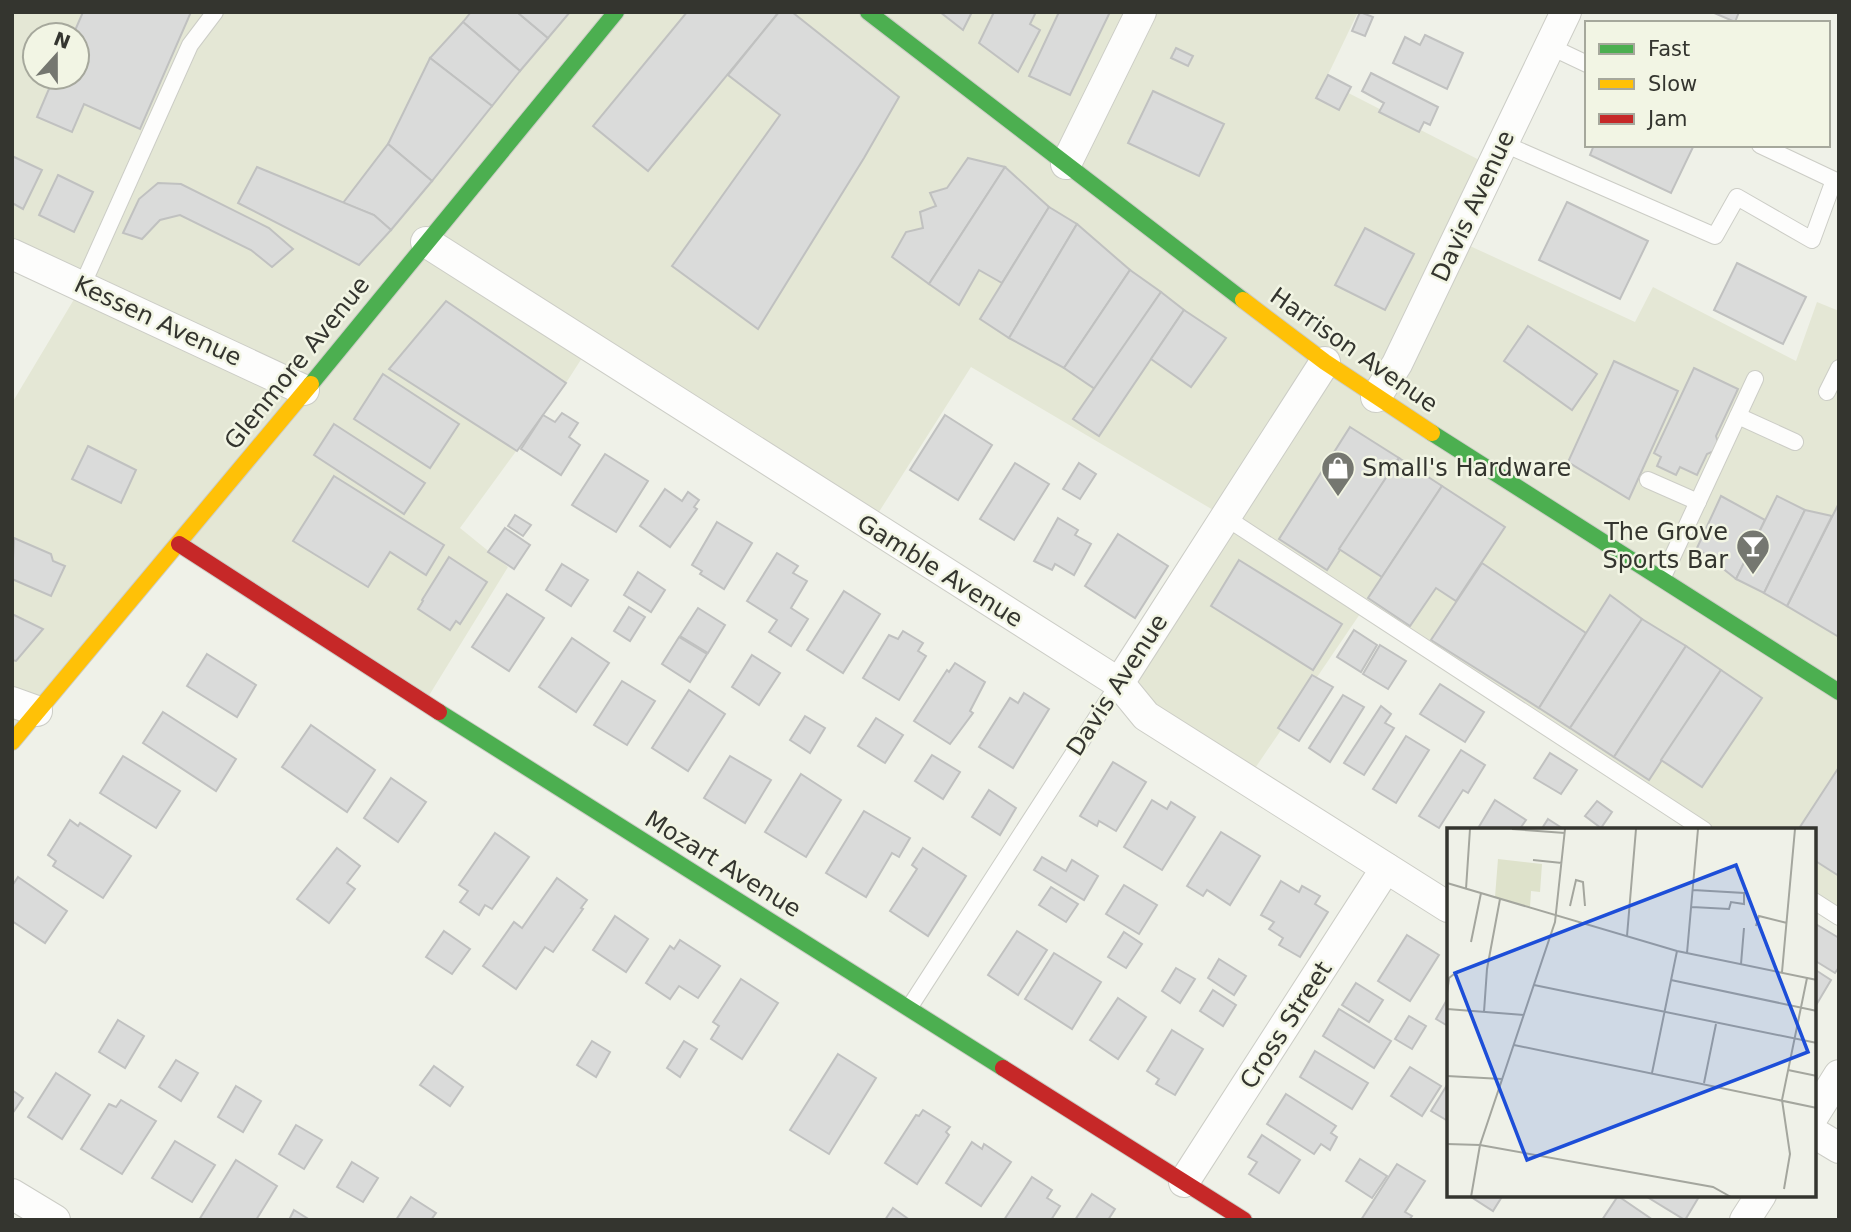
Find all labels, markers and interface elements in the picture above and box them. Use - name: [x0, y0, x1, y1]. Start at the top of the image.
- north arrow: [21, 21, 91, 91]
- legend: [1585, 21, 1830, 147]
- text: N: [51, 27, 73, 53]
- text: Fast: [1648, 37, 1690, 61]
- text: Slow: [1648, 72, 1697, 96]
- text: Jam: [1646, 107, 1688, 131]
- street label: Davis Avenue: [1426, 126, 1520, 286]
- street label: Kessen Avenue: [70, 270, 246, 372]
- street label: Glenmore Avenue: [219, 271, 375, 455]
- street label: Harrison Avenue: [1265, 282, 1443, 418]
- shop icon: Small's Hardware: [1319, 449, 1357, 498]
- place label: Small's Hardware: [1362, 454, 1571, 482]
- street label: Gamble Avenue: [852, 509, 1028, 633]
- place label: The Grove Sports Bar: [1602, 518, 1728, 574]
- bar icon: The Grove Sports Bar: [1734, 527, 1772, 576]
- street label: Davis Avenue: [1061, 609, 1173, 761]
- street label: Mozart Avenue: [640, 805, 806, 923]
- inset map: [1447, 828, 1816, 1197]
- street label: Cross Street: [1234, 956, 1338, 1094]

